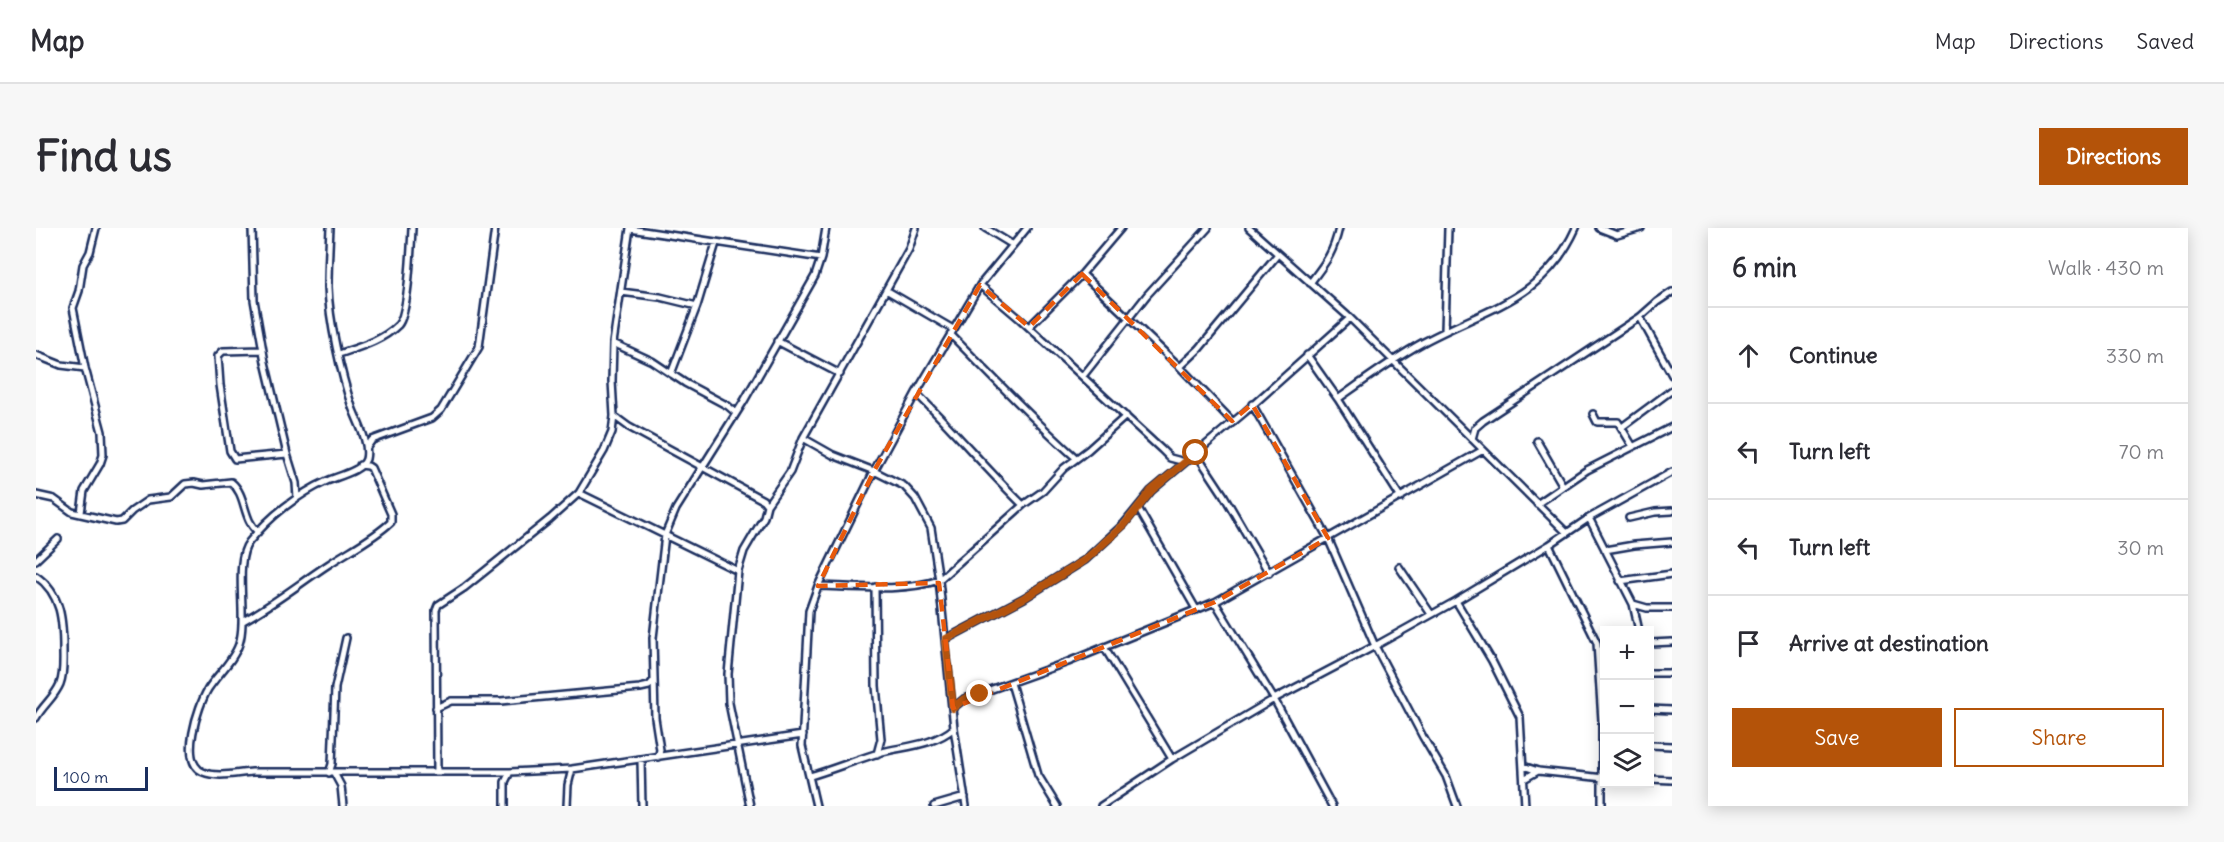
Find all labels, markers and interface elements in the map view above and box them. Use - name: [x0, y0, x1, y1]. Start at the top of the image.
- text: Map: [30, 23, 84, 59]
- text: Map: [1935, 28, 1976, 55]
- text: Directions: [2009, 28, 2103, 55]
- text: Saved: [2136, 28, 2194, 55]
- button: Directions: [2039, 128, 2188, 185]
- text: Find us: [36, 130, 172, 182]
- text: 6 min: [1732, 251, 1797, 284]
- text: Walk · 430 m: [2048, 255, 2164, 280]
- icon: ahead: [1732, 339, 1765, 372]
- text: Continue: [1789, 341, 1878, 369]
- text: 330 m: [2106, 343, 2164, 368]
- icon: left: [1732, 435, 1765, 468]
- text: Turn left: [1789, 437, 1870, 465]
- route start: [1182, 439, 1208, 465]
- text: 70 m: [2119, 439, 2164, 464]
- icon: left: [1732, 531, 1765, 564]
- text: Turn left: [1789, 533, 1870, 561]
- text: 30 m: [2117, 535, 2164, 560]
- map controls: [1600, 626, 1654, 788]
- button: +: [1600, 626, 1654, 680]
- icon: arrive: [1732, 627, 1765, 660]
- text: Arrive at destination: [1789, 629, 1989, 657]
- route end: [966, 680, 992, 706]
- button: −: [1600, 680, 1654, 734]
- button: Save: [1732, 708, 1942, 767]
- button: Share: [1954, 708, 2164, 767]
- button: layers: [1600, 734, 1654, 788]
- scale bar: [54, 764, 148, 792]
- text: 100 m: [63, 767, 108, 787]

